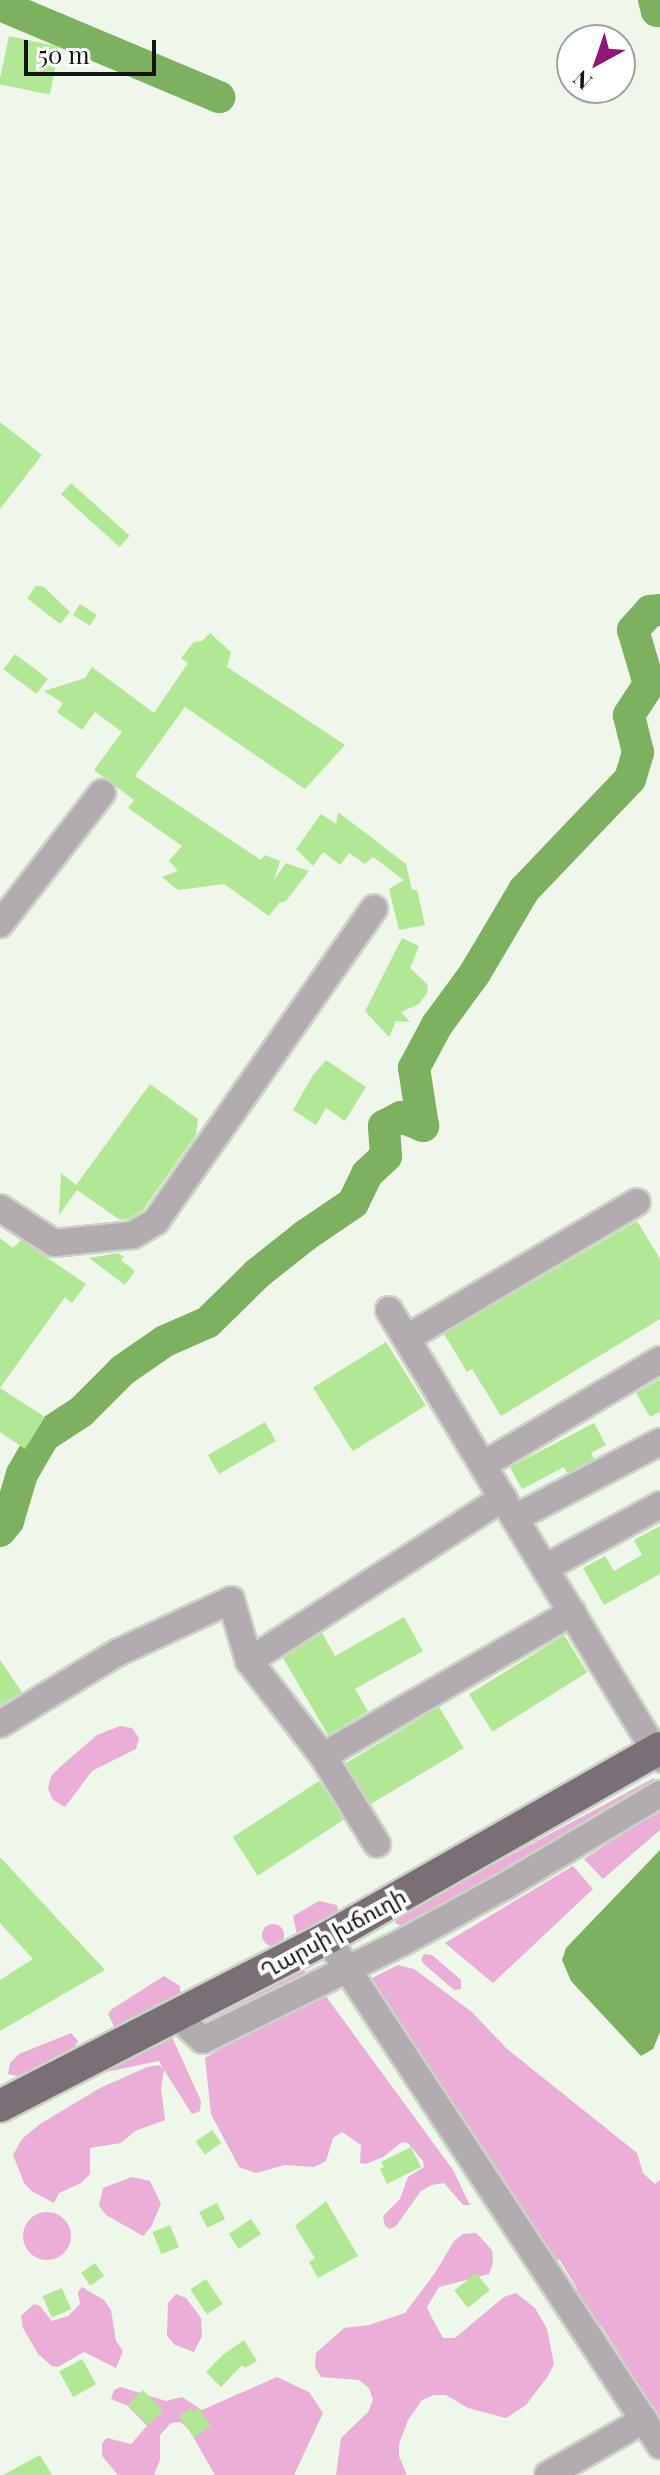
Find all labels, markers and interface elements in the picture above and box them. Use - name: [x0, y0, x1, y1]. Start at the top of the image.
- scale bar: [28, 24, 160, 74]
- north arrow: [556, 24, 636, 104]
- text: 50 m: [38, 38, 90, 70]
- text: N: [566, 64, 598, 97]
- street label: Ղարսի խճուղի: [256, 1882, 410, 1984]

